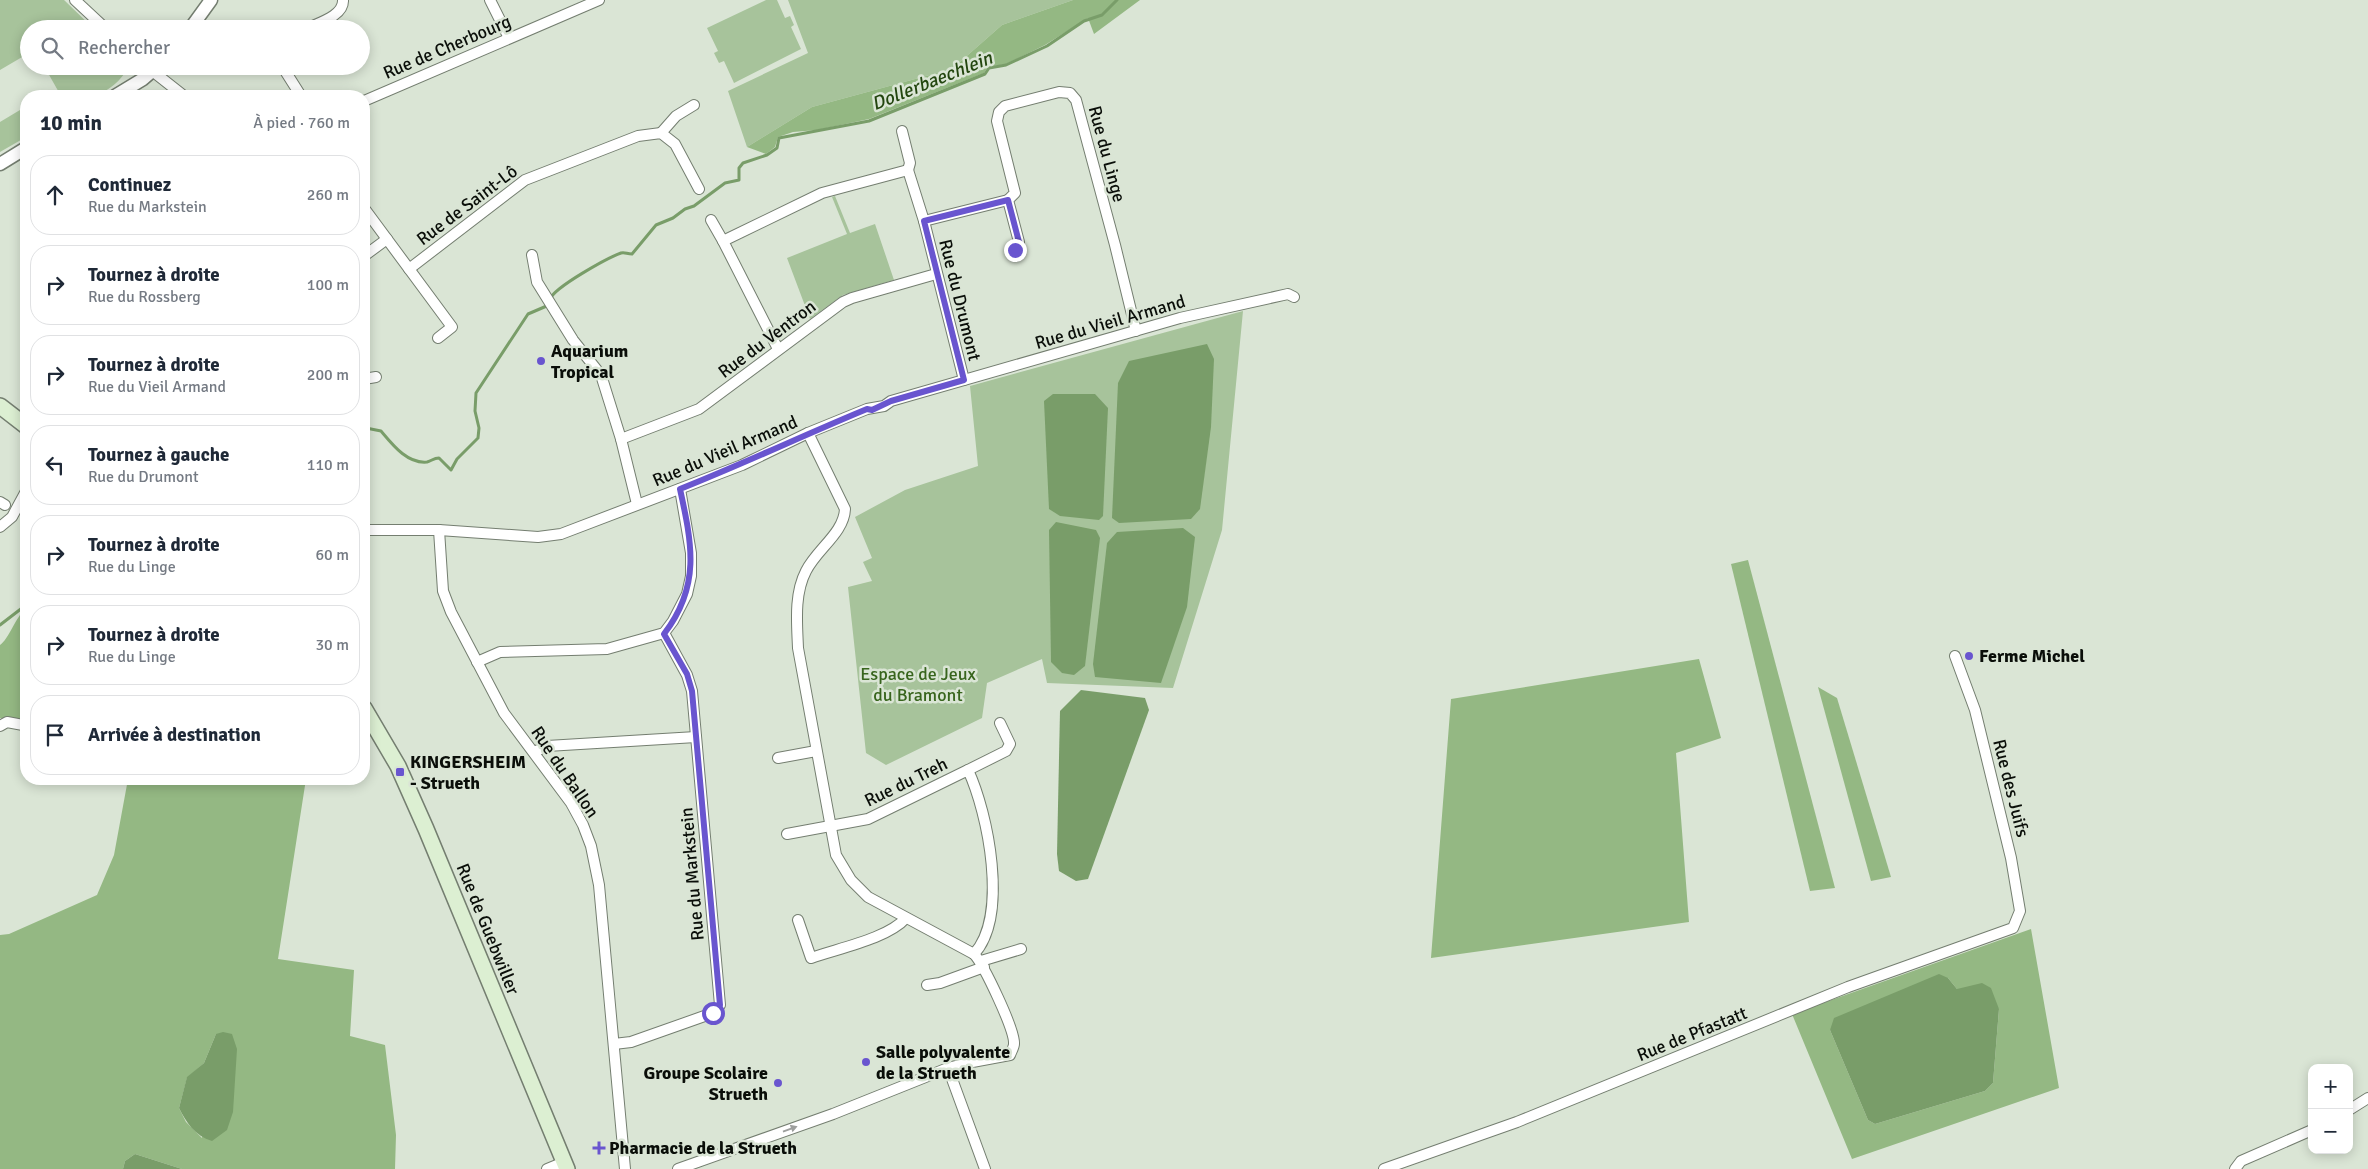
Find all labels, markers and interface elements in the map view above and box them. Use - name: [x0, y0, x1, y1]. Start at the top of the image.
- street label: Rue de Cherbourg: [380, 10, 514, 84]
- search box: [20, 20, 370, 75]
- icon: search: [38, 34, 66, 62]
- text: Rechercher: [78, 36, 170, 60]
- water label: Dollerbaechlein: [868, 46, 997, 116]
- street label: Rue du Linge: [1084, 103, 1130, 205]
- text: 10 min: [40, 110, 102, 136]
- text: À pied · 760 m: [253, 113, 350, 133]
- street label: Rue de Saint-Lô: [412, 160, 522, 250]
- text: Continuez: [88, 173, 171, 197]
- icon: ahead: [41, 181, 69, 209]
- text: 260 m: [307, 185, 349, 205]
- text: Rue du Markstein: [88, 197, 207, 217]
- street label: Rue du Drumont: [934, 237, 986, 363]
- route end: [1004, 239, 1027, 262]
- text: Tournez à droite: [88, 263, 220, 287]
- icon: right: [41, 271, 69, 299]
- text: 100 m: [307, 275, 349, 295]
- text: Rue du Rossberg: [88, 287, 201, 307]
- street label: Rue du Vieil Armand: [1032, 290, 1188, 354]
- street label: Rue du Ventron: [714, 295, 820, 383]
- place label: Aquarium Tropical: [551, 340, 628, 383]
- text: Tournez à droite: [88, 353, 220, 377]
- marker: Aquarium Tropical: [535, 355, 547, 367]
- icon: right: [41, 361, 69, 389]
- text: 200 m: [307, 365, 349, 385]
- text: Rue du Vieil Armand: [88, 377, 226, 397]
- street label: Rue du Vieil Armand: [649, 411, 801, 491]
- text: Tournez à gauche: [88, 443, 229, 467]
- icon: left: [41, 451, 69, 479]
- text: 110 m: [307, 455, 349, 475]
- text: Rue du Drumont: [88, 467, 199, 487]
- text: Tournez à droite: [88, 533, 220, 557]
- icon: right: [41, 541, 69, 569]
- text: 60 m: [315, 545, 349, 565]
- text: Rue du Linge: [88, 557, 176, 577]
- text: Tournez à droite: [88, 623, 220, 647]
- icon: right: [41, 631, 69, 659]
- text: 30 m: [315, 635, 349, 655]
- place label: Ferme Michel: [1979, 645, 2085, 667]
- text: Rue du Linge: [88, 647, 176, 667]
- marker: Ferme Michel: [1963, 650, 1975, 662]
- park label: Espace de Jeux du Bramont: [860, 663, 977, 706]
- icon: arrive: [41, 721, 69, 749]
- street label: Rue du Ballon: [526, 722, 604, 822]
- text: Arrivée à destination: [88, 723, 261, 747]
- street label: Rue des Juifs: [1988, 737, 2034, 839]
- place label: KINGERSHEIM - Strueth: [410, 751, 526, 794]
- street label: Rue du Treh: [861, 752, 951, 812]
- marker: KINGERSHEIM - Strueth: [394, 766, 406, 778]
- street label: Rue du Markstein: [675, 807, 709, 941]
- street label: Rue de Guebwiller: [452, 860, 524, 998]
- route start: [702, 1002, 725, 1025]
- street label: Rue de Pfastatt: [1634, 1002, 1750, 1066]
- place label: Salle polyvalente de la Strueth: [876, 1041, 1010, 1084]
- marker: Salle polyvalente de la Strueth: [860, 1056, 872, 1068]
- place label: Groupe Scolaire Strueth: [643, 1062, 768, 1105]
- map controls: [2308, 1064, 2353, 1154]
- button: +: [2308, 1064, 2353, 1109]
- marker: Groupe Scolaire Strueth: [772, 1077, 784, 1089]
- button: −: [2308, 1109, 2353, 1154]
- one-way arrow: [782, 1125, 797, 1132]
- place label: Pharmacie de la Strueth: [609, 1137, 797, 1159]
- marker: Pharmacie de la Strueth: [593, 1142, 605, 1154]

